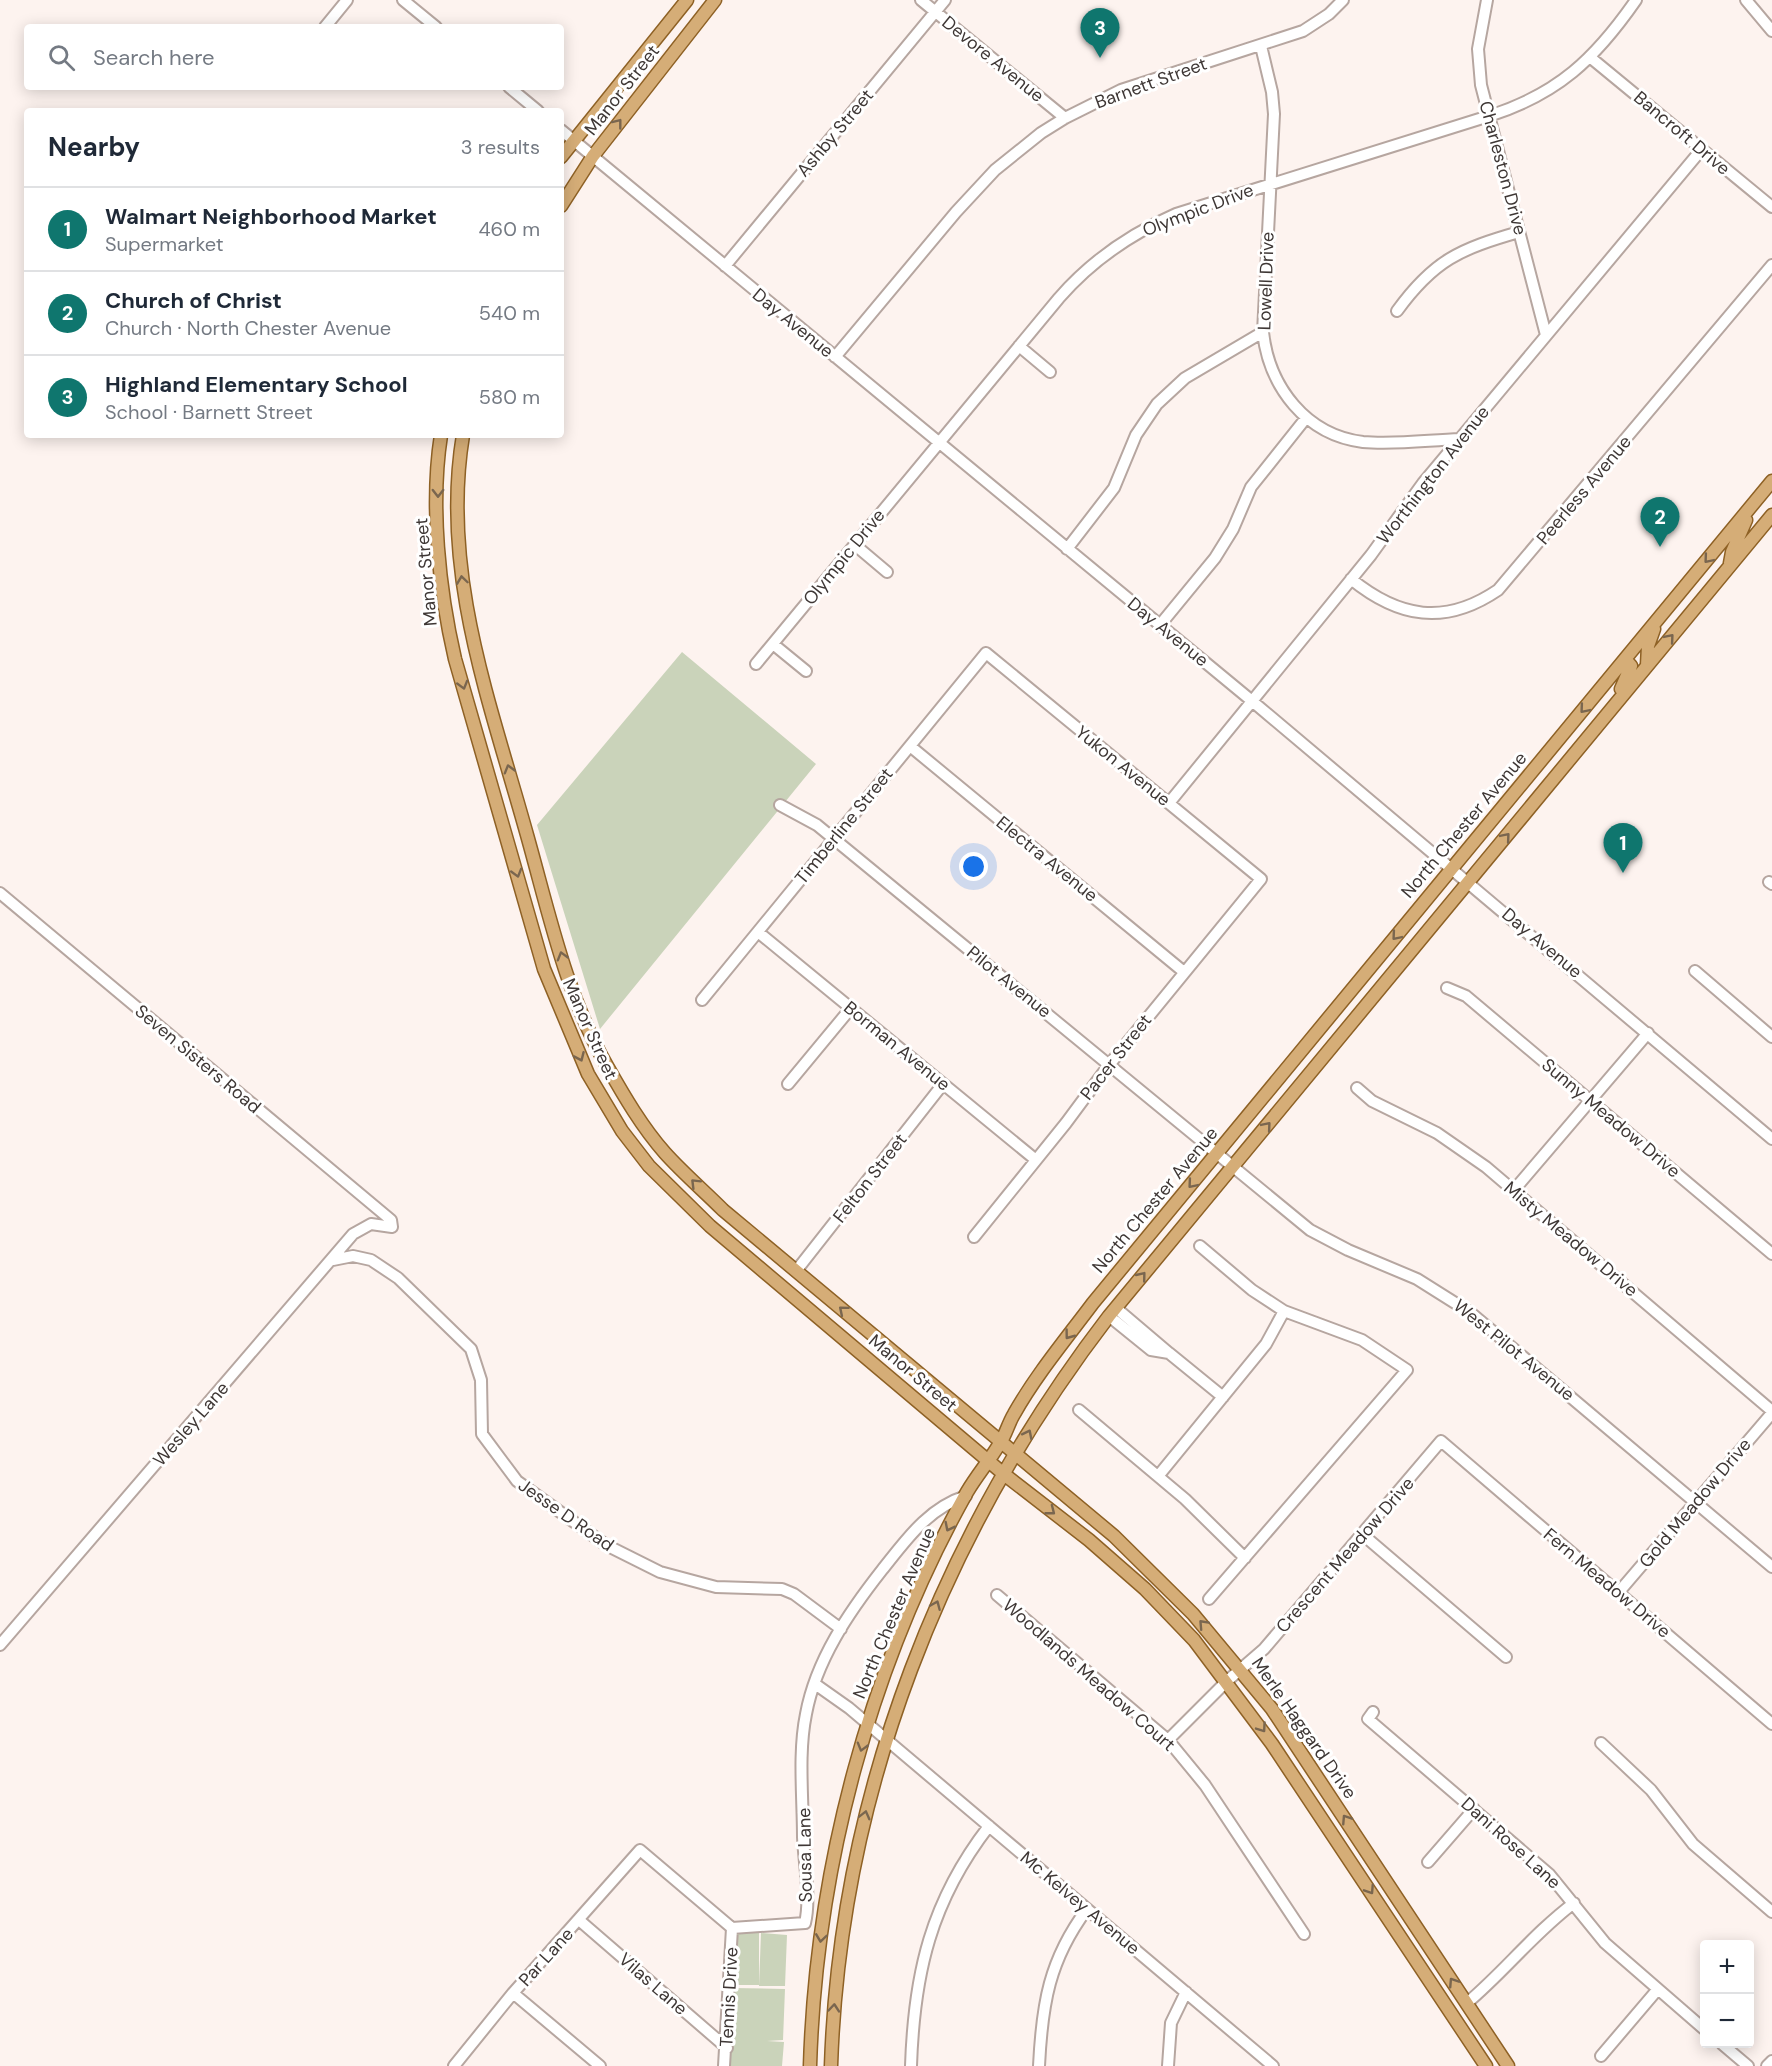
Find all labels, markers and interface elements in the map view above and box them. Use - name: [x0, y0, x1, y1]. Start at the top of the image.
- pin: 3: [1080, 8, 1120, 58]
- street label: Devore Avenue: [937, 11, 1049, 107]
- search box: [24, 24, 564, 90]
- street label: Manor Street: [579, 40, 665, 140]
- icon: search: [45, 41, 78, 74]
- text: Search here: [93, 43, 214, 72]
- street label: Barnett Street: [1092, 52, 1210, 114]
- street label: Ashby Street: [791, 84, 879, 182]
- street label: Bancroft Drive: [1629, 86, 1735, 180]
- street label: Charleston Drive: [1474, 98, 1532, 238]
- one-way arrow: [611, 119, 622, 130]
- text: Nearby: [48, 130, 140, 164]
- text: 3 results: [461, 134, 540, 160]
- street label: Olympic Drive: [1139, 178, 1257, 242]
- text: Walmart Neighborhood Market: [105, 202, 437, 231]
- text: 1: [64, 216, 71, 242]
- text: 460 m: [478, 216, 540, 242]
- text: Supermarket: [105, 231, 224, 257]
- street label: Lowell Drive: [1252, 231, 1280, 331]
- street label: Day Avenue: [747, 283, 839, 363]
- text: Church of Christ: [105, 286, 282, 315]
- text: 2: [62, 300, 73, 326]
- text: 540 m: [479, 300, 540, 326]
- text: Church · North Chester Avenue: [105, 315, 391, 341]
- text: Highland Elementary School: [105, 370, 408, 399]
- text: 3: [61, 384, 74, 410]
- text: 580 m: [479, 384, 540, 410]
- text: School · Barnett Street: [105, 399, 313, 425]
- street label: Worthington Avenue: [1371, 401, 1495, 549]
- street label: Peerless Avenue: [1531, 430, 1637, 550]
- one-way arrow: [432, 489, 444, 498]
- pin: 2: [1640, 498, 1680, 547]
- street label: Olympic Drive: [798, 504, 890, 610]
- street label: Manor Street: [409, 517, 443, 627]
- one-way arrow: [1704, 552, 1715, 563]
- one-way arrow: [457, 575, 469, 584]
- street label: Day Avenue: [1122, 592, 1214, 672]
- one-way arrow: [1663, 634, 1674, 645]
- one-way arrow: [456, 680, 468, 690]
- one-way arrow: [1580, 702, 1591, 713]
- street label: Yukon Avenue: [1071, 720, 1175, 812]
- street label: North Chester Avenue: [1396, 747, 1532, 903]
- street label: Timberline Street: [790, 763, 898, 889]
- one-way arrow: [503, 764, 516, 774]
- street label: Electra Avenue: [991, 811, 1103, 907]
- pin: 1: [1604, 824, 1642, 873]
- one-way arrow: [1499, 833, 1510, 844]
- your location: [959, 852, 988, 881]
- one-way arrow: [510, 867, 522, 878]
- street label: Day Avenue: [1497, 902, 1587, 984]
- one-way arrow: [1392, 929, 1403, 940]
- street label: Pilot Avenue: [962, 941, 1056, 1023]
- one-way arrow: [556, 952, 569, 962]
- street label: Manor Street: [557, 975, 623, 1083]
- street label: Borman Avenue: [839, 996, 955, 1096]
- street label: Seven Sisters Road: [130, 999, 266, 1119]
- street label: Pacer Street: [1075, 1009, 1157, 1105]
- one-way arrow: [573, 1051, 585, 1062]
- street label: Sunny Meadow Drive: [1537, 1053, 1685, 1183]
- street label: North Chester Avenue: [1087, 1122, 1223, 1278]
- one-way arrow: [1259, 1122, 1270, 1133]
- street label: Felton Street: [828, 1128, 912, 1228]
- street label: Misty Meadow Drive: [1499, 1176, 1643, 1302]
- one-way arrow: [1188, 1177, 1199, 1188]
- one-way arrow: [692, 1179, 703, 1190]
- one-way arrow: [1135, 1272, 1146, 1283]
- street label: West Pilot Avenue: [1448, 1294, 1580, 1406]
- one-way arrow: [839, 1306, 850, 1317]
- one-way arrow: [1065, 1328, 1076, 1339]
- street label: Manor Street: [864, 1329, 962, 1417]
- street label: Wesley Lane: [148, 1377, 234, 1471]
- one-way arrow: [1020, 1429, 1032, 1440]
- street label: Gold Meadow Drive: [1634, 1433, 1756, 1573]
- street label: Crescent Meadow Drive: [1271, 1472, 1419, 1638]
- street label: Jesse D Road: [513, 1473, 619, 1557]
- one-way arrow: [1044, 1503, 1055, 1514]
- one-way arrow: [945, 1521, 956, 1532]
- street label: Fern Meadow Drive: [1538, 1523, 1676, 1643]
- street label: North Chester Avenue: [847, 1524, 941, 1702]
- street label: Woodlands Meadow Court: [998, 1593, 1180, 1757]
- one-way arrow: [929, 1601, 941, 1612]
- one-way arrow: [1199, 1621, 1210, 1631]
- street label: Merle Haggard Drive: [1246, 1652, 1362, 1804]
- one-way arrow: [1254, 1722, 1265, 1733]
- one-way arrow: [857, 1741, 869, 1752]
- street label: Dani Rose Lane: [1456, 1792, 1566, 1894]
- street label: Sousa Lane: [792, 1807, 818, 1903]
- one-way arrow: [858, 1811, 871, 1821]
- one-way arrow: [1342, 1815, 1353, 1826]
- street label: Mc Kelvey Avenue: [1015, 1846, 1145, 1960]
- one-way arrow: [1363, 1883, 1374, 1894]
- street label: Par Lane: [513, 1923, 579, 1991]
- one-way arrow: [815, 1933, 827, 1942]
- map controls: [1700, 1940, 1754, 2048]
- button: +: [1700, 1940, 1754, 1994]
- street label: Tennis Drive: [714, 1946, 744, 2048]
- street label: Vilas Lane: [613, 1947, 693, 2021]
- one-way arrow: [1449, 1978, 1460, 1989]
- button: −: [1700, 1994, 1754, 2048]
- one-way arrow: [827, 2003, 840, 2012]

